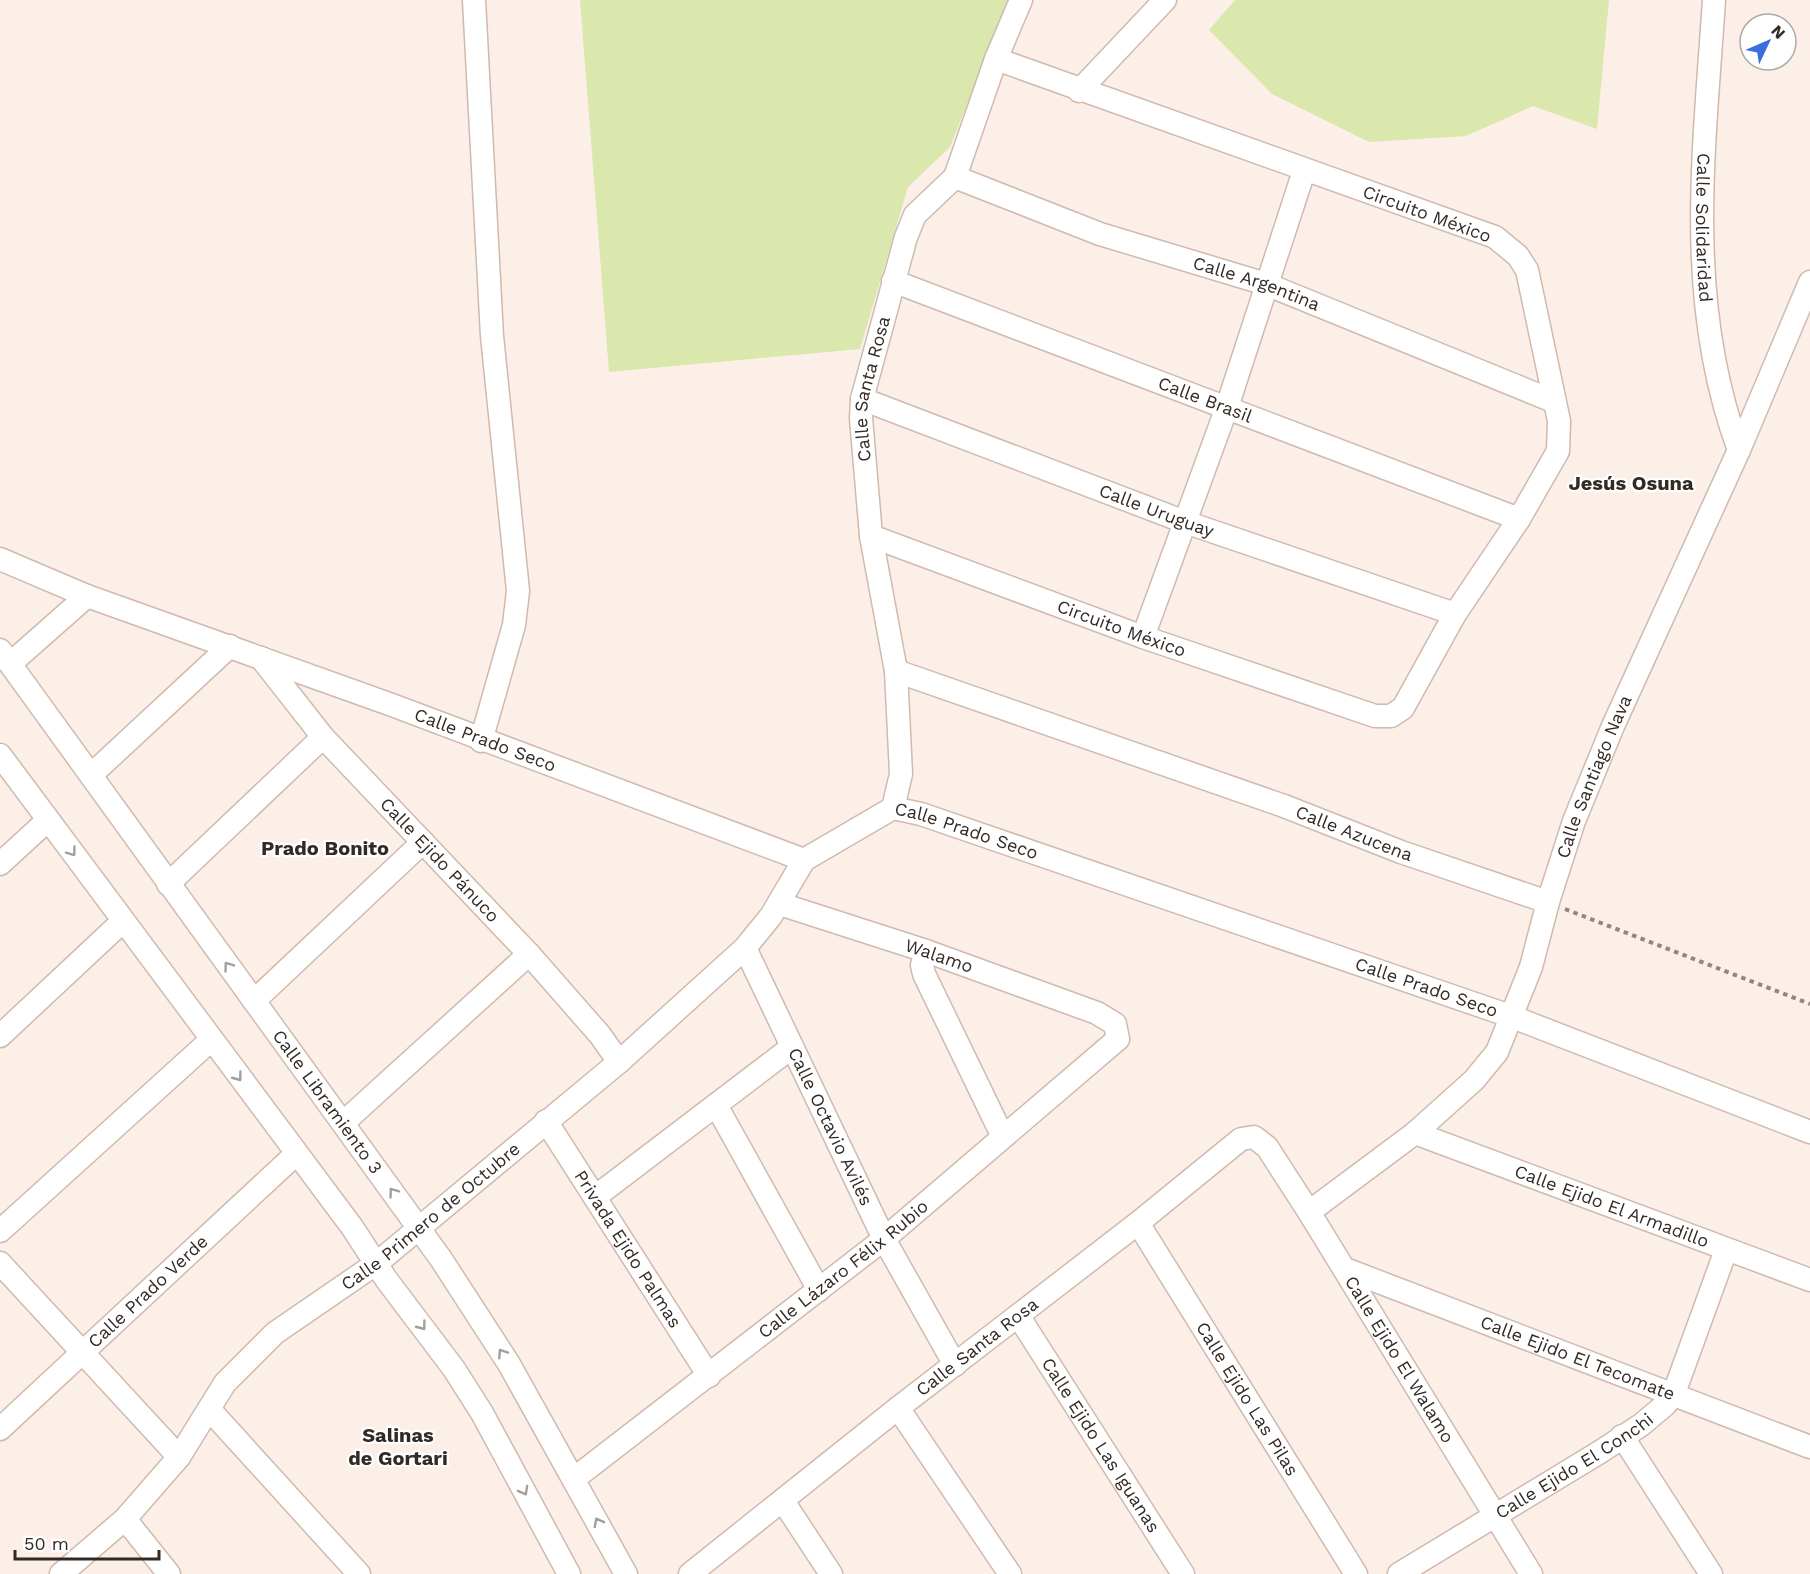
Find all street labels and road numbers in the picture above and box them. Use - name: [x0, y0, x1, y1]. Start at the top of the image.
- street label: Calle Solidaridad: [1692, 153, 1717, 303]
- street label: Circuito México: [1360, 181, 1494, 247]
- street label: Calle Argentina: [1191, 252, 1323, 315]
- street label: Calle Santa Rosa: [850, 314, 894, 463]
- street label: Calle Brasil: [1155, 372, 1256, 427]
- street label: Calle Uruguay: [1096, 479, 1217, 541]
- street label: Circuito México: [1054, 595, 1189, 661]
- street label: Calle Santiago Nava: [1552, 692, 1636, 861]
- street label: Calle Prado Seco: [412, 703, 559, 776]
- street label: Calle Ejido Pánuco: [376, 793, 504, 926]
- street label: Calle Prado Seco: [893, 798, 1041, 863]
- street label: Calle Azucena: [1293, 801, 1415, 865]
- street label: Walamo: [902, 934, 976, 977]
- street label: Calle Prado Seco: [1352, 953, 1501, 1021]
- street label: Calle Libramiento 3: [269, 1026, 387, 1178]
- street label: Calle Octavio Avilés: [784, 1044, 877, 1209]
- street label: Calle Primero de Octubre: [337, 1138, 524, 1294]
- street label: Calle Ejido El Armadillo: [1512, 1160, 1712, 1252]
- street label: Privada Ejido Palmas: [570, 1166, 686, 1331]
- street label: Calle Lázaro Félix Rubio: [754, 1195, 932, 1342]
- street label: Calle Prado Verde: [83, 1230, 212, 1352]
- street label: Calle Ejido El Walamo: [1341, 1272, 1459, 1447]
- street label: Calle Santa Rosa: [912, 1293, 1042, 1400]
- street label: Calle Ejido El Tecomate: [1477, 1311, 1678, 1404]
- street label: Calle Ejido Las Pilas: [1192, 1318, 1303, 1479]
- street label: Calle Ejido Las Iguanas: [1038, 1354, 1165, 1536]
- street label: Calle Ejido El Conchi: [1491, 1408, 1657, 1523]

